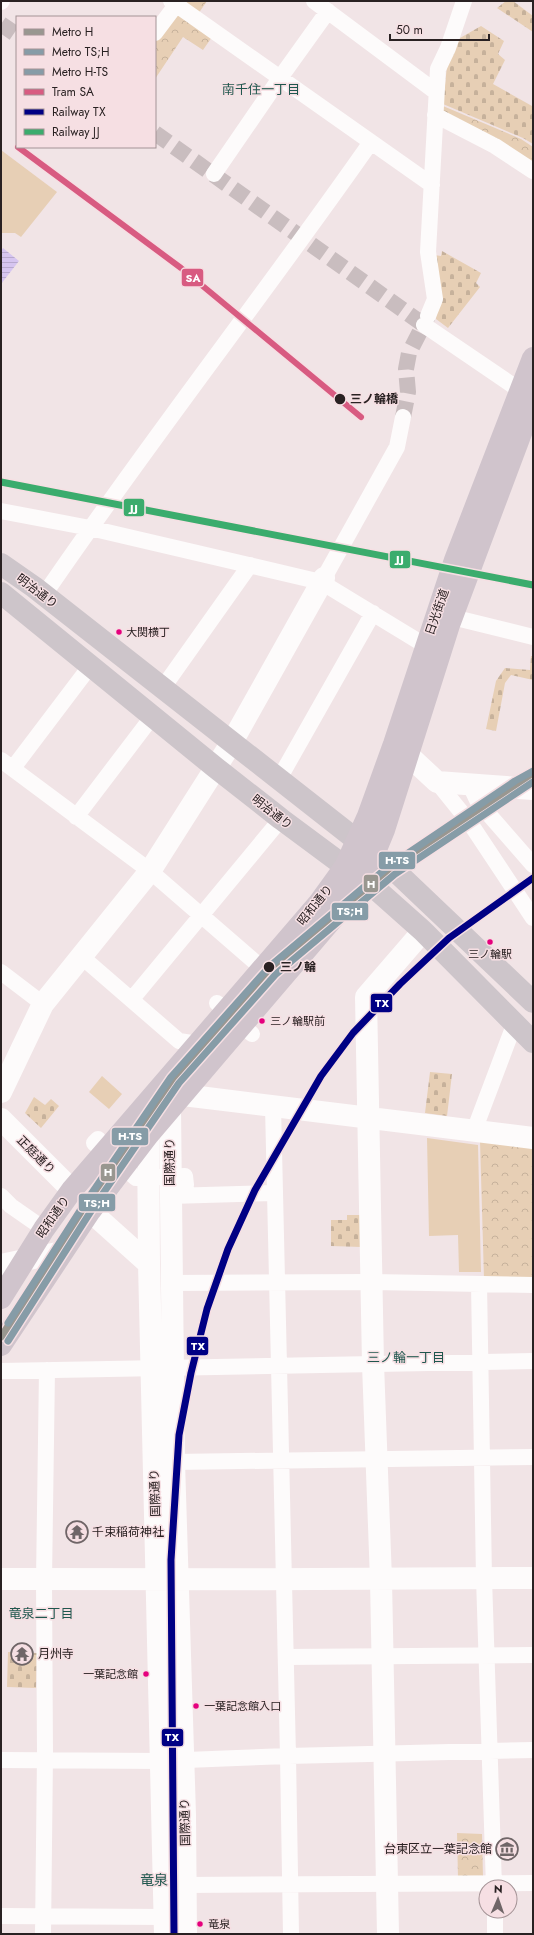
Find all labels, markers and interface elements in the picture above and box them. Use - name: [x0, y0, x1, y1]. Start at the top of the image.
- legend: [16, 16, 156, 148]
- scale bar: [390, 16, 489, 42]
- text: 50 m: [396, 21, 423, 39]
- text: Metro H: [52, 23, 93, 41]
- text: Metro TS;H: [52, 43, 110, 61]
- text: Metro H-TS: [52, 63, 109, 81]
- district label: 南千住一丁目: [222, 80, 300, 99]
- text: Tram SA: [52, 83, 94, 101]
- text: Railway TX: [52, 103, 106, 121]
- text: Railway JJ: [52, 123, 100, 141]
- line badge: SA: [181, 268, 204, 287]
- text: SA: [186, 270, 201, 286]
- place label: 三ノ輪橋: [350, 390, 399, 408]
- marker: 三ノ輪橋: [333, 392, 347, 406]
- line badge: JJ: [123, 498, 145, 517]
- text: JJ: [128, 500, 138, 516]
- line badge: JJ: [389, 550, 411, 569]
- text: JJ: [394, 551, 404, 567]
- street label: 明治通り: [12, 569, 62, 613]
- street label: 日光街道: [421, 586, 453, 638]
- place label: 大関横丁: [126, 624, 170, 640]
- marker: 大関横丁: [114, 627, 124, 637]
- street label: 明治通り: [248, 790, 296, 834]
- line badge: H-TS: [378, 851, 416, 870]
- text: H-TS: [385, 852, 409, 868]
- line badge: H: [363, 874, 379, 893]
- text: H: [367, 876, 375, 892]
- street label: 昭和通り: [293, 881, 337, 929]
- line badge: TS;H: [331, 902, 369, 921]
- text: TS;H: [337, 903, 363, 919]
- marker: 三ノ輪駅: [485, 937, 495, 947]
- place label: 三ノ輪駅: [468, 946, 512, 962]
- place label: 三ノ輪: [280, 958, 316, 976]
- marker: 三ノ輪: [262, 960, 276, 974]
- line badge: TX: [370, 993, 393, 1013]
- text: TX: [375, 995, 389, 1011]
- place label: 三ノ輪駅前: [270, 1013, 325, 1029]
- marker: 三ノ輪駅前: [257, 1016, 267, 1026]
- line badge: H-TS: [111, 1127, 149, 1146]
- text: H-TS: [118, 1128, 142, 1144]
- street label: 正庭通り: [13, 1132, 59, 1178]
- street label: 国際通り: [161, 1138, 179, 1186]
- line badge: H: [100, 1163, 116, 1182]
- text: H: [104, 1164, 112, 1180]
- street label: 昭和通り: [32, 1192, 74, 1242]
- line badge: TS;H: [78, 1193, 116, 1212]
- text: TS;H: [84, 1195, 110, 1211]
- line badge: TX: [186, 1336, 209, 1356]
- text: TX: [191, 1338, 205, 1354]
- district label: 三ノ輪一丁目: [367, 1348, 445, 1367]
- street label: 国際通り: [145, 1469, 165, 1517]
- temple icon: 千束稲荷神社: [64, 1519, 90, 1545]
- place label: 千束稲荷神社: [92, 1523, 164, 1541]
- district label: 竜泉二丁目: [8, 1604, 74, 1623]
- temple icon: 月州寺: [9, 1641, 35, 1667]
- place label: 月州寺: [38, 1645, 74, 1663]
- place label: 一葉記念館: [83, 1666, 138, 1682]
- marker: 一葉記念館: [141, 1669, 151, 1679]
- place label: 一葉記念館入口: [204, 1698, 281, 1714]
- marker: 一葉記念館入口: [191, 1701, 201, 1711]
- line badge: TX: [161, 1728, 184, 1747]
- text: TX: [165, 1729, 179, 1745]
- street label: 国際通り: [176, 1798, 194, 1846]
- museum icon: 台東区立一葉記念館: [494, 1836, 520, 1862]
- place label: 台東区立一葉記念館: [384, 1840, 492, 1858]
- district label: 竜泉: [140, 1870, 168, 1890]
- north arrow: [478, 1879, 518, 1919]
- text: N: [494, 1881, 503, 1897]
- place label: 竜泉: [208, 1916, 231, 1932]
- marker: 竜泉: [195, 1919, 205, 1929]

